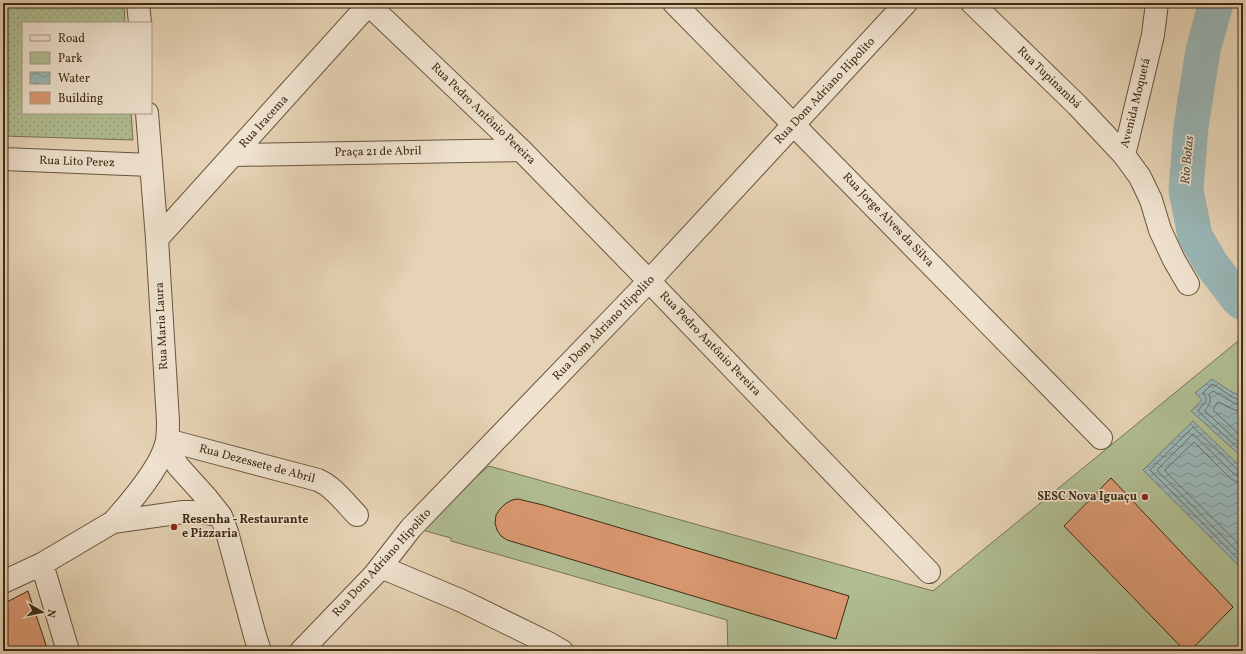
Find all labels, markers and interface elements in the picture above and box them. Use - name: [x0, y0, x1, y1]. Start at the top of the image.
- legend: [22, 22, 152, 114]
- text: Road: [58, 31, 85, 47]
- street label: Rua Dom Adriano Hipolito: [771, 34, 879, 148]
- street label: Rua Tupinambá: [1014, 43, 1084, 113]
- text: Park: [58, 51, 83, 67]
- street label: Avenida Moquetá: [1117, 56, 1155, 150]
- street label: Rua Pedro Antônio Pereira: [427, 60, 539, 168]
- text: Water: [58, 71, 90, 87]
- text: Building: [58, 91, 103, 107]
- street label: Rua Iracema: [236, 92, 292, 152]
- water label: Rio Botas: [1177, 135, 1199, 185]
- street label: Praça 21 de Abril: [334, 143, 422, 161]
- street label: Rua Lito Perez: [39, 153, 115, 171]
- street label: Rua Jorge Alves da Silva: [839, 169, 937, 271]
- street label: Rua Dom Adriano Hipolito: [549, 272, 659, 384]
- street label: Rua Maria Laura: [152, 282, 172, 370]
- street label: Rua Pedro Antônio Pereira: [656, 288, 764, 400]
- street label: Rua Dezessete de Abril: [197, 441, 317, 487]
- place label: SESC Nova Iguaçu: [1037, 489, 1138, 505]
- marker: SESC Nova Iguaçu: [1140, 492, 1150, 502]
- street label: Rua Dom Adriano Hipolito: [329, 505, 435, 621]
- place label: Resenha - Restaurante e Pizzaria: [182, 512, 308, 542]
- marker: Resenha - Restaurante e Pizzaria: [169, 522, 179, 532]
- north arrow: [22, 592, 62, 632]
- text: N: [42, 608, 58, 618]

